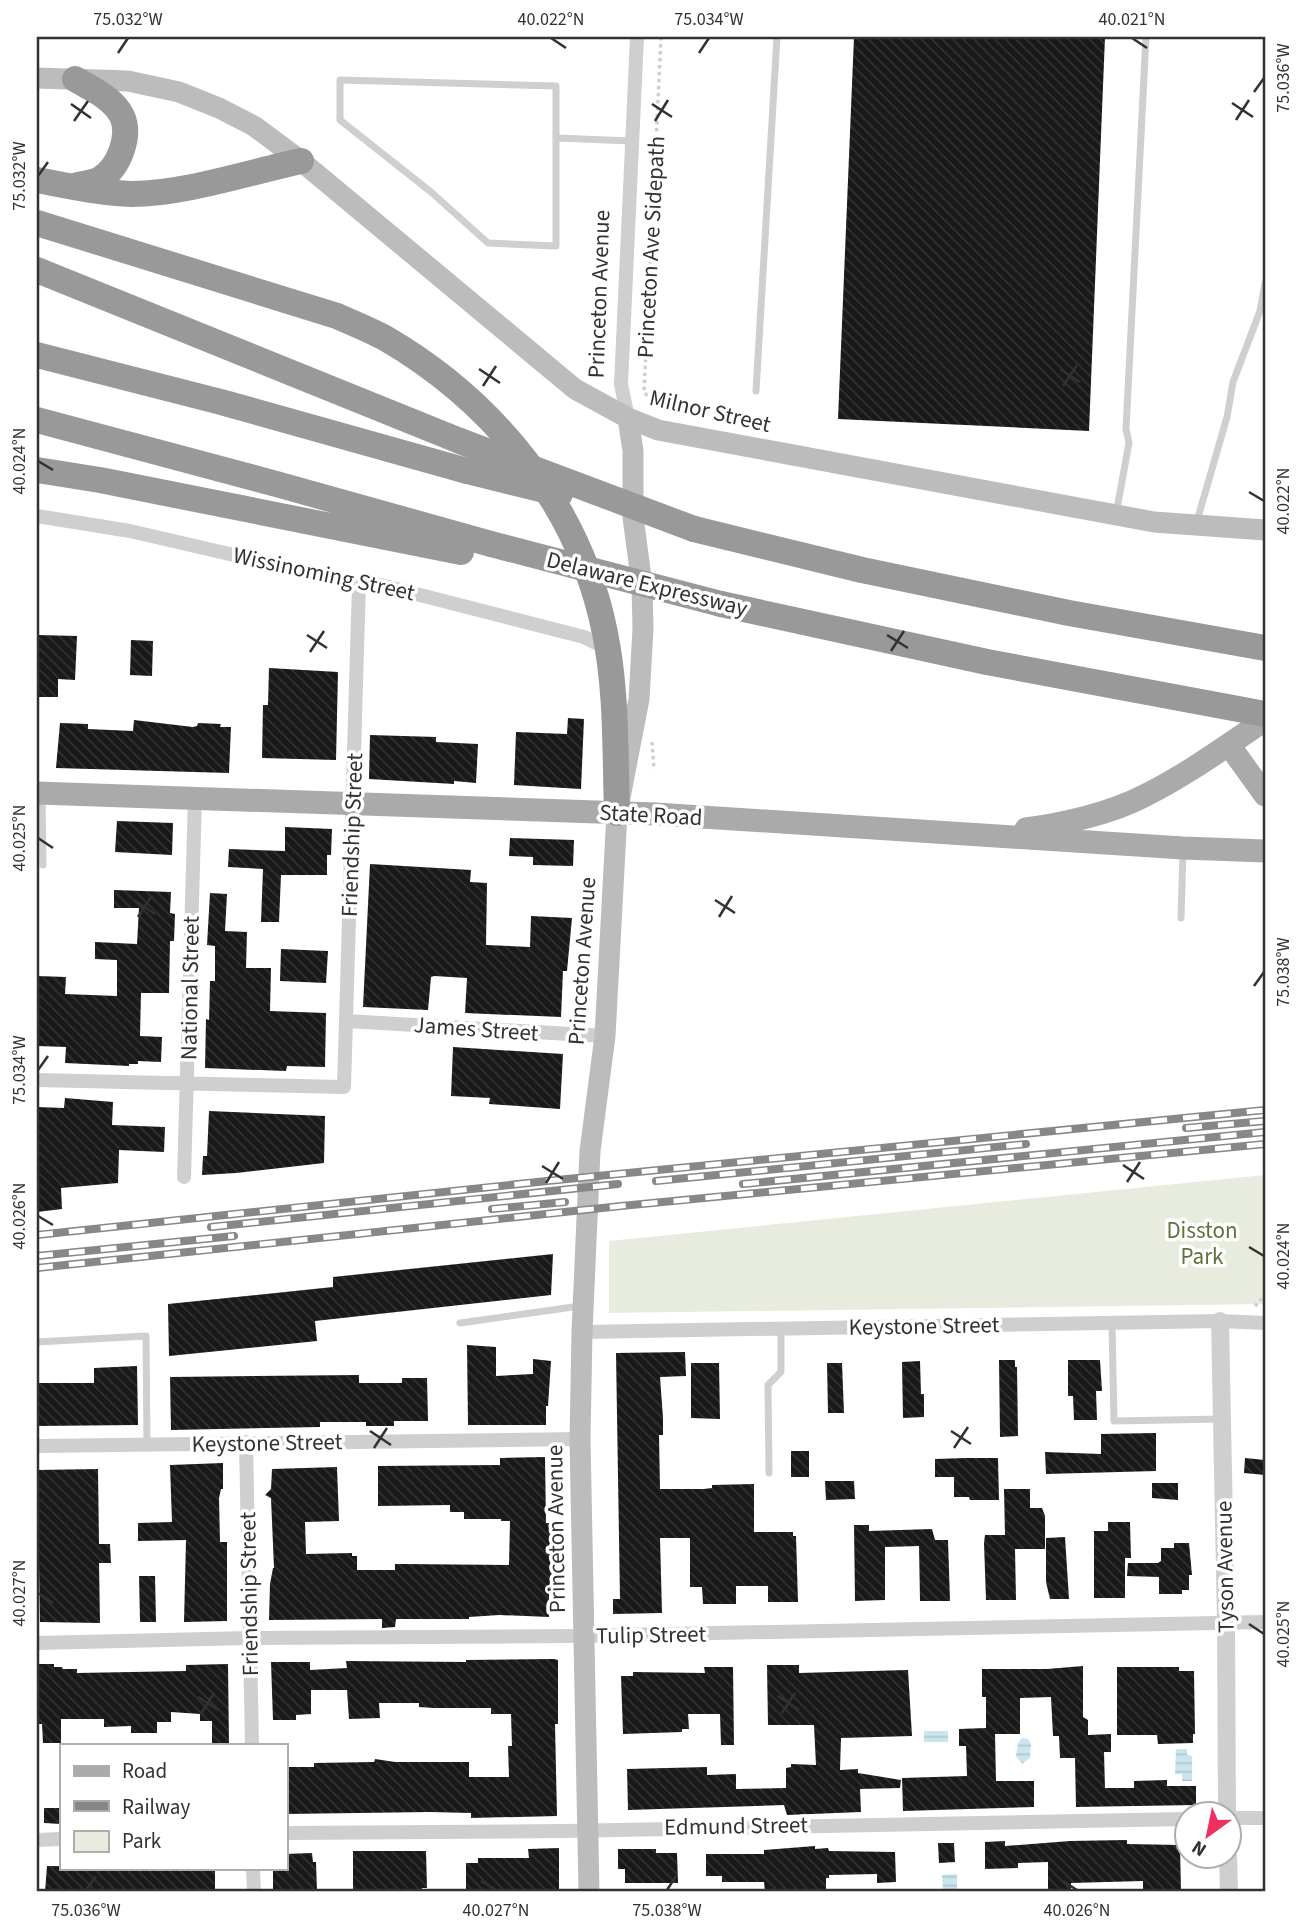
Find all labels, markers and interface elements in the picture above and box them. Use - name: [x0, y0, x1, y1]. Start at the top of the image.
- text: 75.032°W: [93, 7, 163, 32]
- text: 40.022°N: [518, 7, 584, 32]
- text: 75.034°W: [674, 7, 744, 32]
- text: 40.021°N: [1099, 7, 1165, 32]
- text: 75.036°W: [1271, 43, 1296, 113]
- street label: Princeton Ave Sidepath: [629, 135, 673, 359]
- text: 75.032°W: [7, 141, 32, 211]
- street label: Princeton Avenue: [580, 209, 618, 379]
- street label: Milnor Street: [646, 381, 774, 441]
- text: 40.024°N: [7, 428, 32, 494]
- text: 40.022°N: [1271, 468, 1296, 534]
- street label: Wissinoming Street: [230, 539, 418, 609]
- street label: Delaware Expressway: [543, 543, 751, 625]
- street label: Friendship Street: [333, 752, 371, 918]
- street label: State Road: [599, 796, 703, 834]
- text: 40.025°N: [7, 805, 32, 871]
- street label: Princeton Avenue: [560, 876, 604, 1046]
- street label: National Street: [172, 915, 208, 1060]
- text: 75.038°W: [1271, 937, 1296, 1007]
- street label: James Street: [413, 1008, 540, 1050]
- text: 75.034°W: [7, 1035, 32, 1105]
- text: 40.026°N: [7, 1183, 32, 1249]
- park label: Disston Park: [1166, 1214, 1238, 1273]
- text: 40.024°N: [1271, 1223, 1296, 1289]
- street label: Keystone Street: [848, 1308, 1000, 1344]
- street label: Keystone Street: [191, 1425, 343, 1461]
- street label: Princeton Avenue: [538, 1445, 574, 1613]
- street label: Tyson Avenue: [1207, 1500, 1243, 1634]
- street label: Friendship Street: [231, 1511, 267, 1676]
- text: 40.027°N: [7, 1560, 32, 1626]
- text: 40.025°N: [1271, 1601, 1296, 1667]
- street label: Tulip Street: [596, 1618, 707, 1652]
- legend: [60, 1744, 287, 1870]
- text: Road: [122, 1756, 167, 1786]
- text: Railway: [122, 1792, 190, 1822]
- north arrow: [1172, 1800, 1242, 1870]
- street label: Edmund Street: [664, 1808, 808, 1844]
- text: Park: [122, 1826, 162, 1856]
- text: N: [1187, 1833, 1212, 1863]
- text: 75.036°W: [51, 1898, 121, 1923]
- text: 40.027°N: [463, 1898, 529, 1923]
- text: 75.038°W: [632, 1898, 702, 1923]
- text: 40.026°N: [1044, 1898, 1110, 1923]

